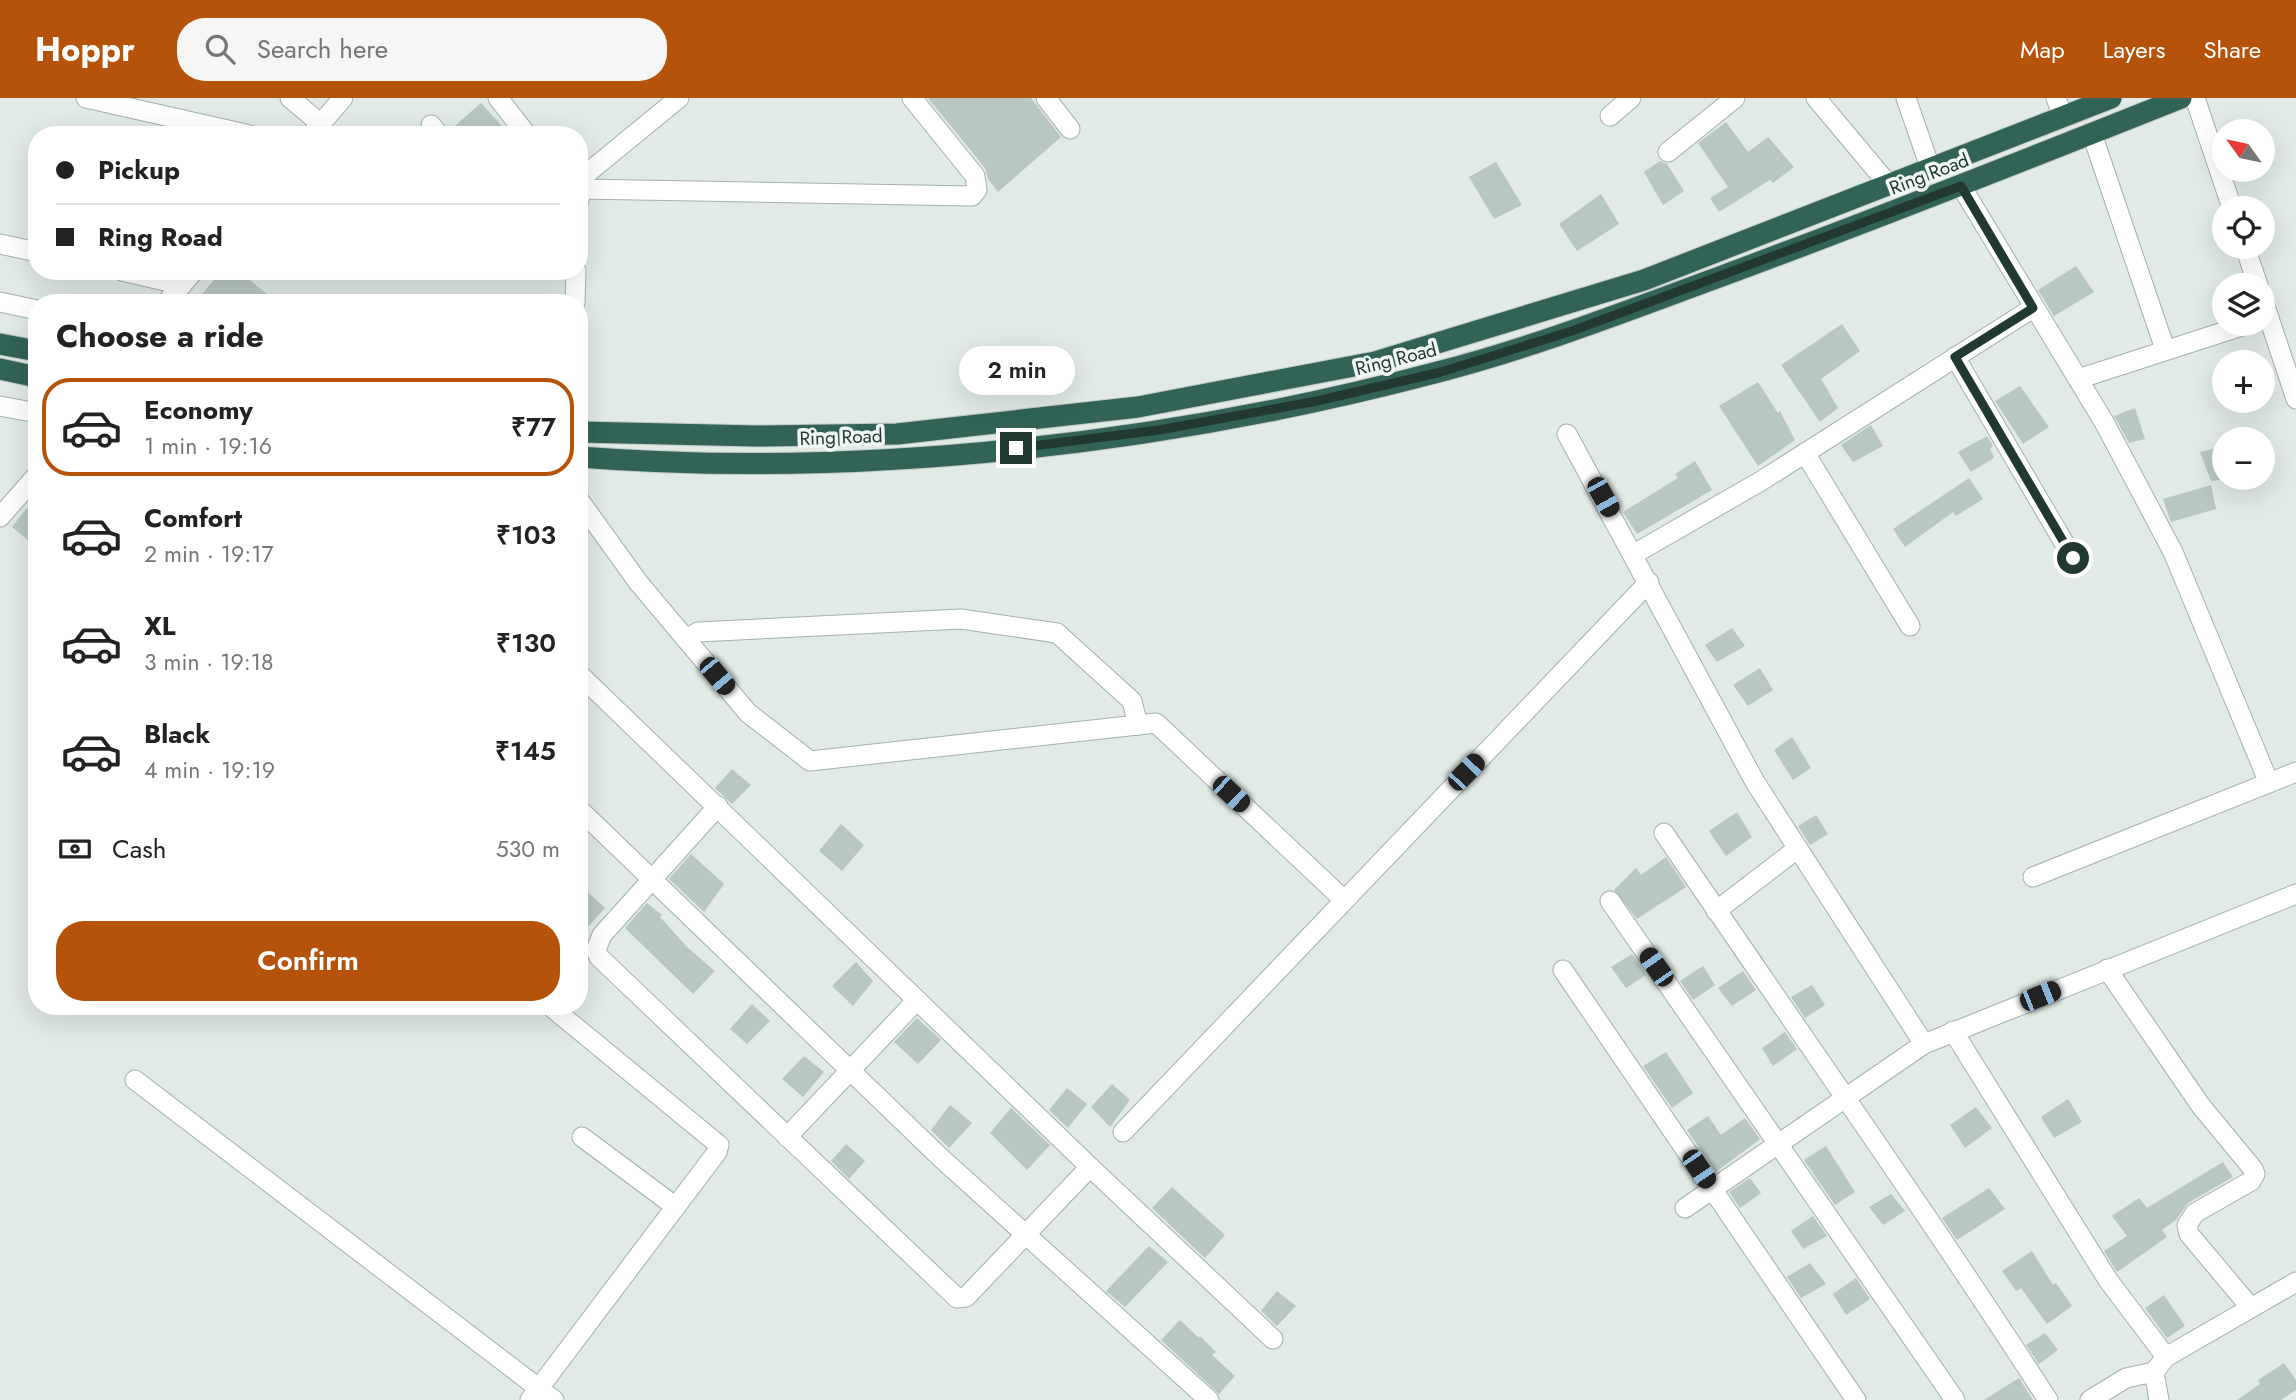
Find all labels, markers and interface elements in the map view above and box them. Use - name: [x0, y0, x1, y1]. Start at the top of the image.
- search box: [177, 18, 667, 81]
- text: Hoppr: [35, 26, 135, 73]
- icon: search: [201, 30, 239, 68]
- text: Search here: [257, 30, 388, 68]
- text: Map: [2020, 32, 2065, 67]
- text: Layers: [2103, 32, 2165, 67]
- text: Share: [2203, 32, 2261, 67]
- north arrow: [2212, 119, 2275, 182]
- map controls: [2212, 119, 2275, 490]
- street label: Ring Road: [1885, 147, 1973, 201]
- text: Pickup: [98, 151, 180, 189]
- button: locate: [2212, 196, 2275, 259]
- text: Ring Road: [98, 218, 223, 256]
- button: layers: [2212, 273, 2275, 336]
- text: Choose a ride: [56, 313, 264, 359]
- street label: Ring Road: [1352, 336, 1440, 382]
- callout: 2 min: [958, 346, 1074, 396]
- button: +: [2212, 350, 2275, 413]
- text: 2 min: [987, 353, 1047, 387]
- text: Economy: [144, 391, 253, 429]
- icon: car: [60, 396, 123, 459]
- text: ₹77: [511, 408, 556, 446]
- street label: Ring Road: [799, 422, 883, 452]
- button: −: [2212, 427, 2275, 490]
- text: 1 min · 19:16: [144, 429, 272, 463]
- route end: [1000, 432, 1032, 464]
- car: [1584, 474, 1623, 520]
- text: Comfort: [144, 499, 242, 537]
- icon: car: [60, 504, 123, 567]
- text: ₹103: [496, 516, 556, 554]
- text: 2 min · 19:17: [144, 537, 274, 571]
- route start: [2057, 542, 2089, 574]
- text: XL: [144, 607, 176, 645]
- icon: car: [60, 612, 123, 675]
- text: ₹130: [496, 624, 556, 662]
- text: 3 min · 19:18: [144, 645, 274, 679]
- car: [696, 653, 739, 699]
- text: Black: [144, 715, 210, 753]
- icon: car: [60, 720, 123, 783]
- text: ₹145: [495, 732, 556, 770]
- car: [1444, 750, 1489, 794]
- text: 4 min · 19:19: [144, 753, 275, 787]
- car: [1209, 772, 1254, 816]
- icon: cash: [56, 830, 94, 868]
- text: Cash: [112, 830, 166, 868]
- text: 530 m: [496, 832, 560, 866]
- button: Confirm: [56, 921, 560, 1001]
- car: [1636, 944, 1677, 990]
- car: [2017, 978, 2064, 1014]
- car: [1679, 1146, 1720, 1192]

